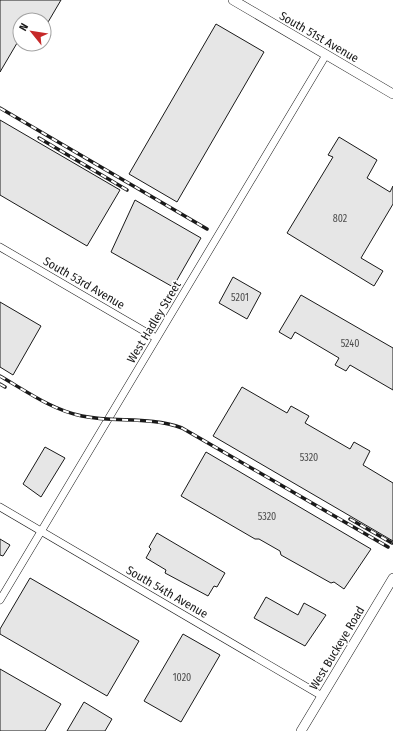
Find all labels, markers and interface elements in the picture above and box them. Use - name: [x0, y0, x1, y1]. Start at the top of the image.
- street label: South 51st Avenue: [277, 9, 361, 65]
- north arrow: [12, 12, 52, 52]
- text: N: [16, 21, 31, 33]
- house number: 802: [333, 213, 348, 225]
- street label: South 53rd Avenue: [41, 254, 127, 312]
- street label: West Hadley Street: [124, 279, 184, 365]
- house number: 5201: [231, 292, 249, 304]
- house number: 5240: [341, 338, 359, 350]
- house number: 5320: [300, 452, 318, 464]
- house number: 5320: [258, 511, 276, 523]
- street label: South 54th Avenue: [124, 563, 210, 621]
- street label: West Buckeye Road: [307, 604, 367, 692]
- house number: 1020: [173, 672, 191, 684]

